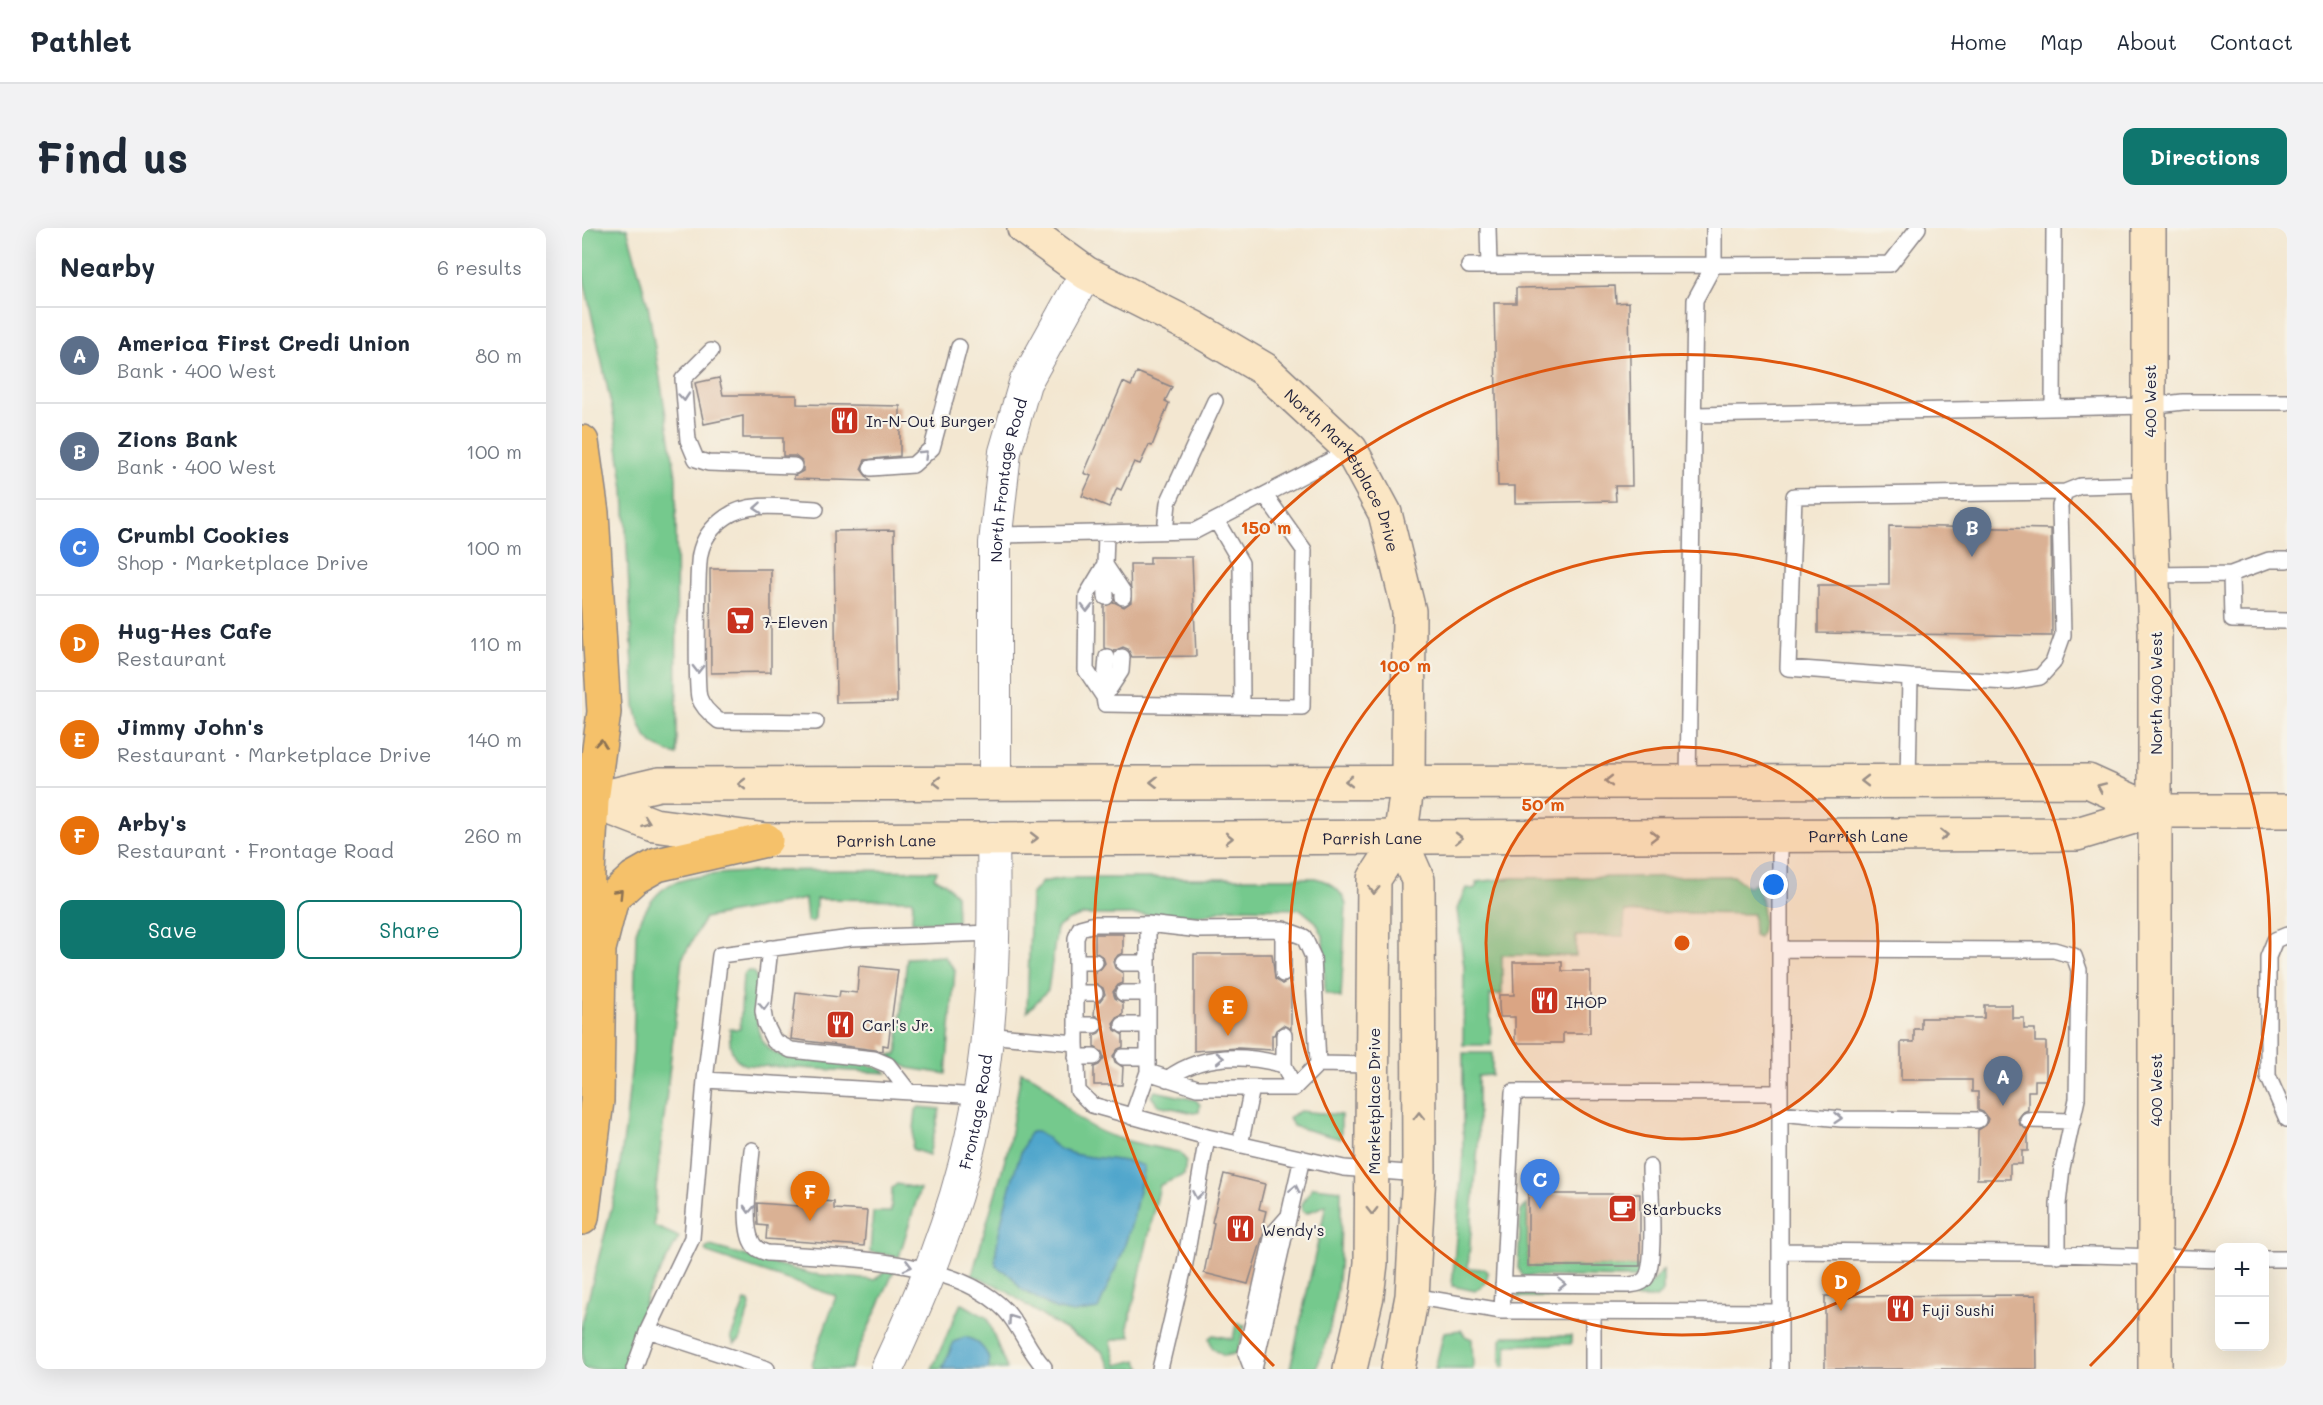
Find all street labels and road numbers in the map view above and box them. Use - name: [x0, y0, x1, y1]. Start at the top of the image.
- street label: 400 West: [2139, 364, 2160, 438]
- street label: North Marketplace Drive: [1280, 383, 1405, 554]
- street label: North Frontage Road: [985, 395, 1031, 563]
- street label: North 400 West: [2145, 631, 2166, 755]
- street label: Parrish Lane: [1809, 824, 1908, 846]
- street label: Parrish Lane: [1323, 826, 1422, 848]
- street label: Parrish Lane: [837, 829, 936, 850]
- street label: Marketplace Drive: [1363, 1028, 1384, 1174]
- street label: Frontage Road: [953, 1053, 996, 1171]
- street label: 400 West: [2145, 1053, 2166, 1127]

